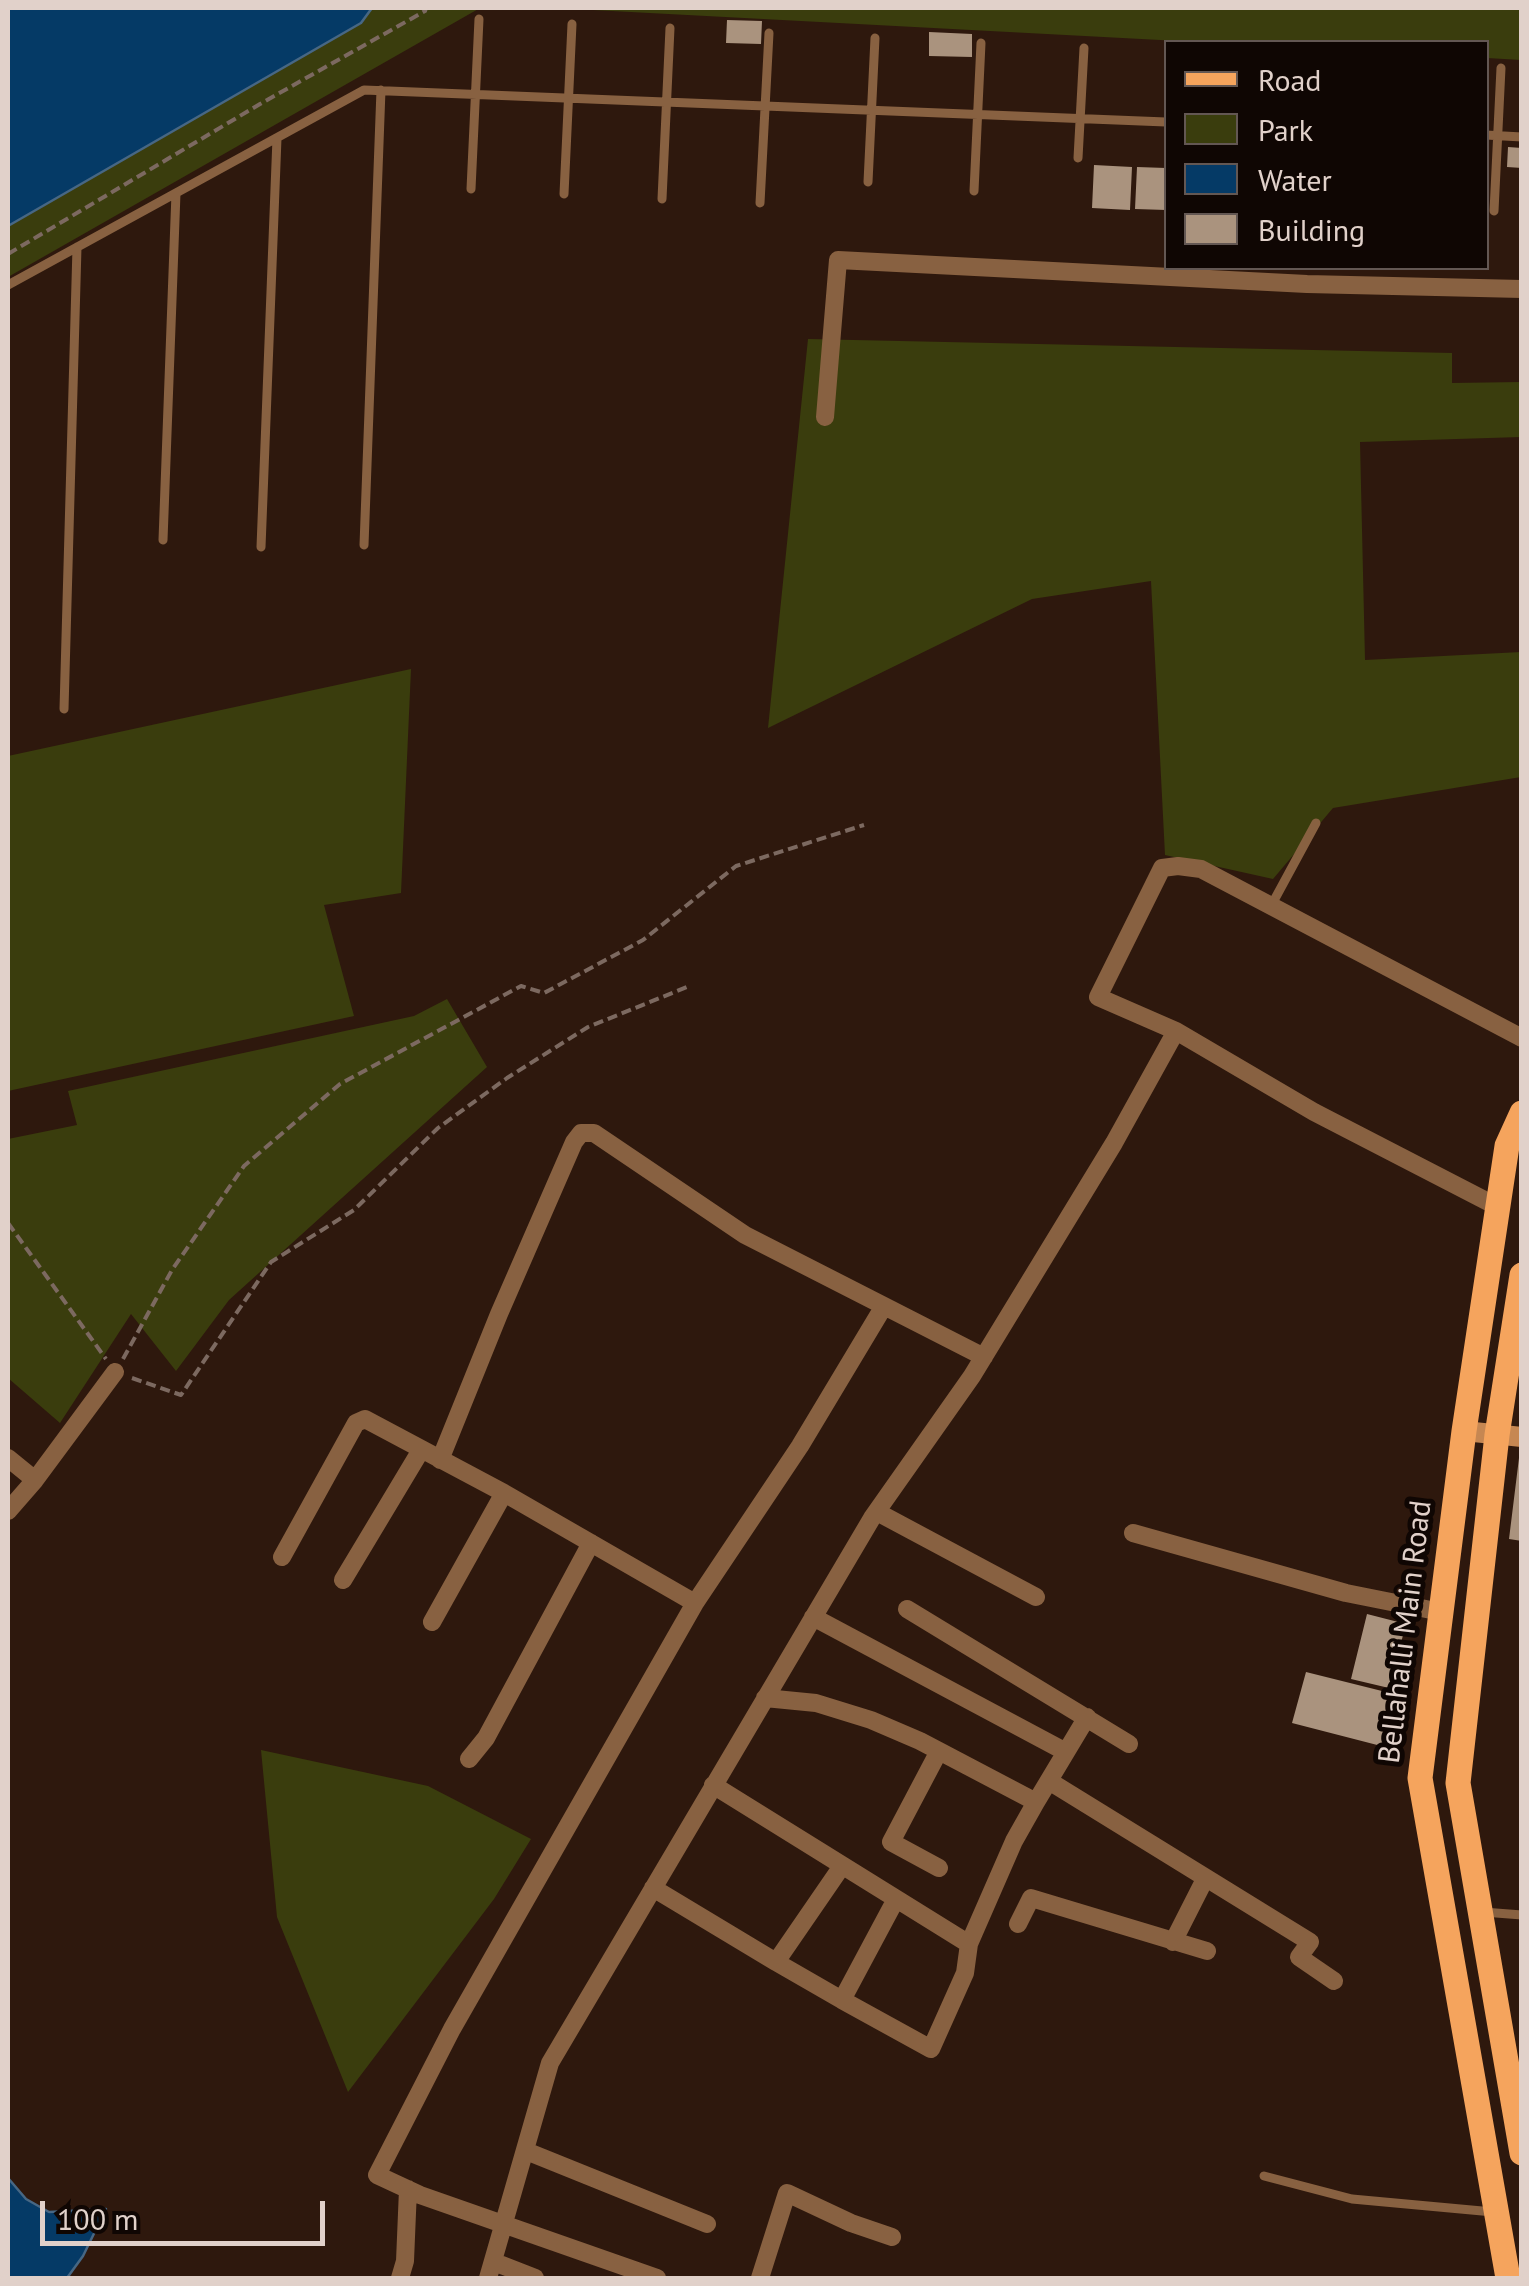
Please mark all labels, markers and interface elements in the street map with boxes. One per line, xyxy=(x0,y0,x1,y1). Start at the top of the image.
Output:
legend xyxy=(1164,40,1489,270)
text: Road xyxy=(1258,60,1322,99)
text: Park xyxy=(1258,110,1313,149)
text: Water xyxy=(1258,160,1332,199)
text: Building xyxy=(1258,210,1365,249)
street label: Bellahalli Main Road xyxy=(1372,1498,1440,1766)
scale bar xyxy=(45,2181,330,2243)
text: 100 m xyxy=(57,2199,138,2238)

